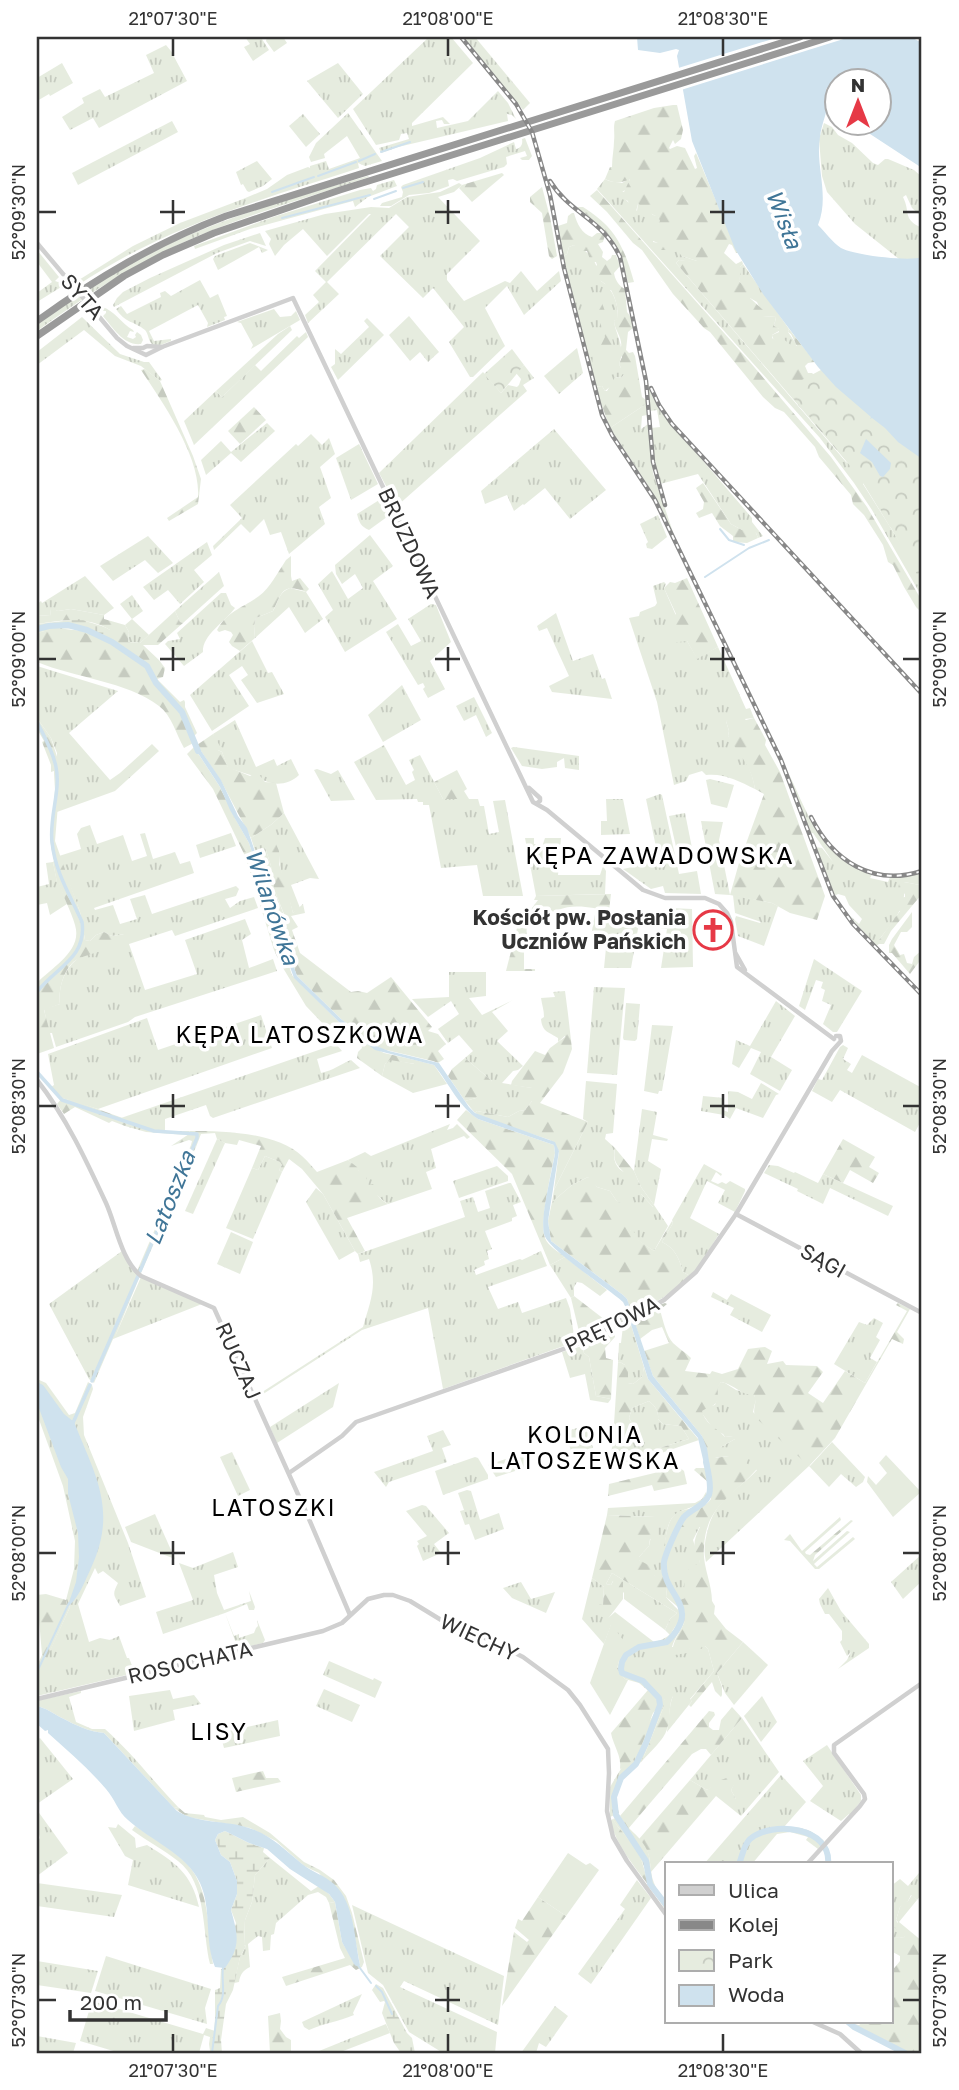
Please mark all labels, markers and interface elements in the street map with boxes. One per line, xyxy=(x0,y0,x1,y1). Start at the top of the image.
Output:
text: 21°07'30"E xyxy=(128,7,218,29)
text: 21°08'00"E xyxy=(402,7,494,29)
text: 21°08'30"E xyxy=(678,7,768,29)
north arrow xyxy=(822,66,892,136)
text: N xyxy=(851,73,865,96)
text: 52°09'30"N xyxy=(7,164,29,260)
text: 52°09'30"N xyxy=(928,164,950,260)
water label: Wisła xyxy=(761,185,809,253)
street label: SYTA xyxy=(56,268,110,325)
street label: BRUZDOWA xyxy=(373,483,447,602)
text: 52°09'00"N xyxy=(7,611,29,707)
text: 52°09'00"N xyxy=(928,611,950,707)
district label: KĘPA ZAWADOWSKA xyxy=(525,840,795,869)
water label: Wilanówka xyxy=(240,845,306,969)
place label: Kościół pw. Posłania Uczniów Pańskich xyxy=(472,904,686,954)
church icon: Kościół pw. Posłania Uczniów Pańskich xyxy=(692,909,734,951)
district label: KĘPA LATOSZKOWA xyxy=(175,1020,425,1048)
text: 52°08'30"N xyxy=(7,1058,29,1154)
text: 52°08'30"N xyxy=(928,1058,950,1154)
water label: Latoszka xyxy=(138,1146,201,1249)
street label: SĄGI xyxy=(796,1237,851,1283)
street label: PRĘTOWA xyxy=(560,1290,663,1358)
street label: RUCZAJ xyxy=(210,1318,267,1403)
district label: KOLONIA LATOSZEWSKA xyxy=(490,1420,680,1474)
district label: LATOSZKI xyxy=(211,1493,337,1521)
text: 52°08'00"N xyxy=(7,1504,29,1602)
text: 52°08'00"N xyxy=(928,1504,950,1602)
street label: WIECHY xyxy=(436,1608,523,1667)
street label: ROSOCHATA xyxy=(125,1635,254,1689)
district label: LISY xyxy=(190,1717,248,1745)
legend xyxy=(665,1862,892,2024)
text: Ulica xyxy=(728,1877,779,1903)
text: Kolej xyxy=(728,1911,779,1937)
text: Park xyxy=(728,1947,774,1973)
text: 52°07'30"N xyxy=(7,1953,29,2047)
text: 52°07'30"N xyxy=(928,1953,950,2047)
scale bar xyxy=(70,1978,166,2022)
text: Woda xyxy=(728,1981,785,2007)
text: 200 m xyxy=(80,1989,142,2015)
text: 21°07'30"E xyxy=(128,2059,218,2081)
text: 21°08'00"E xyxy=(402,2059,494,2081)
text: 21°08'30"E xyxy=(678,2059,768,2081)

